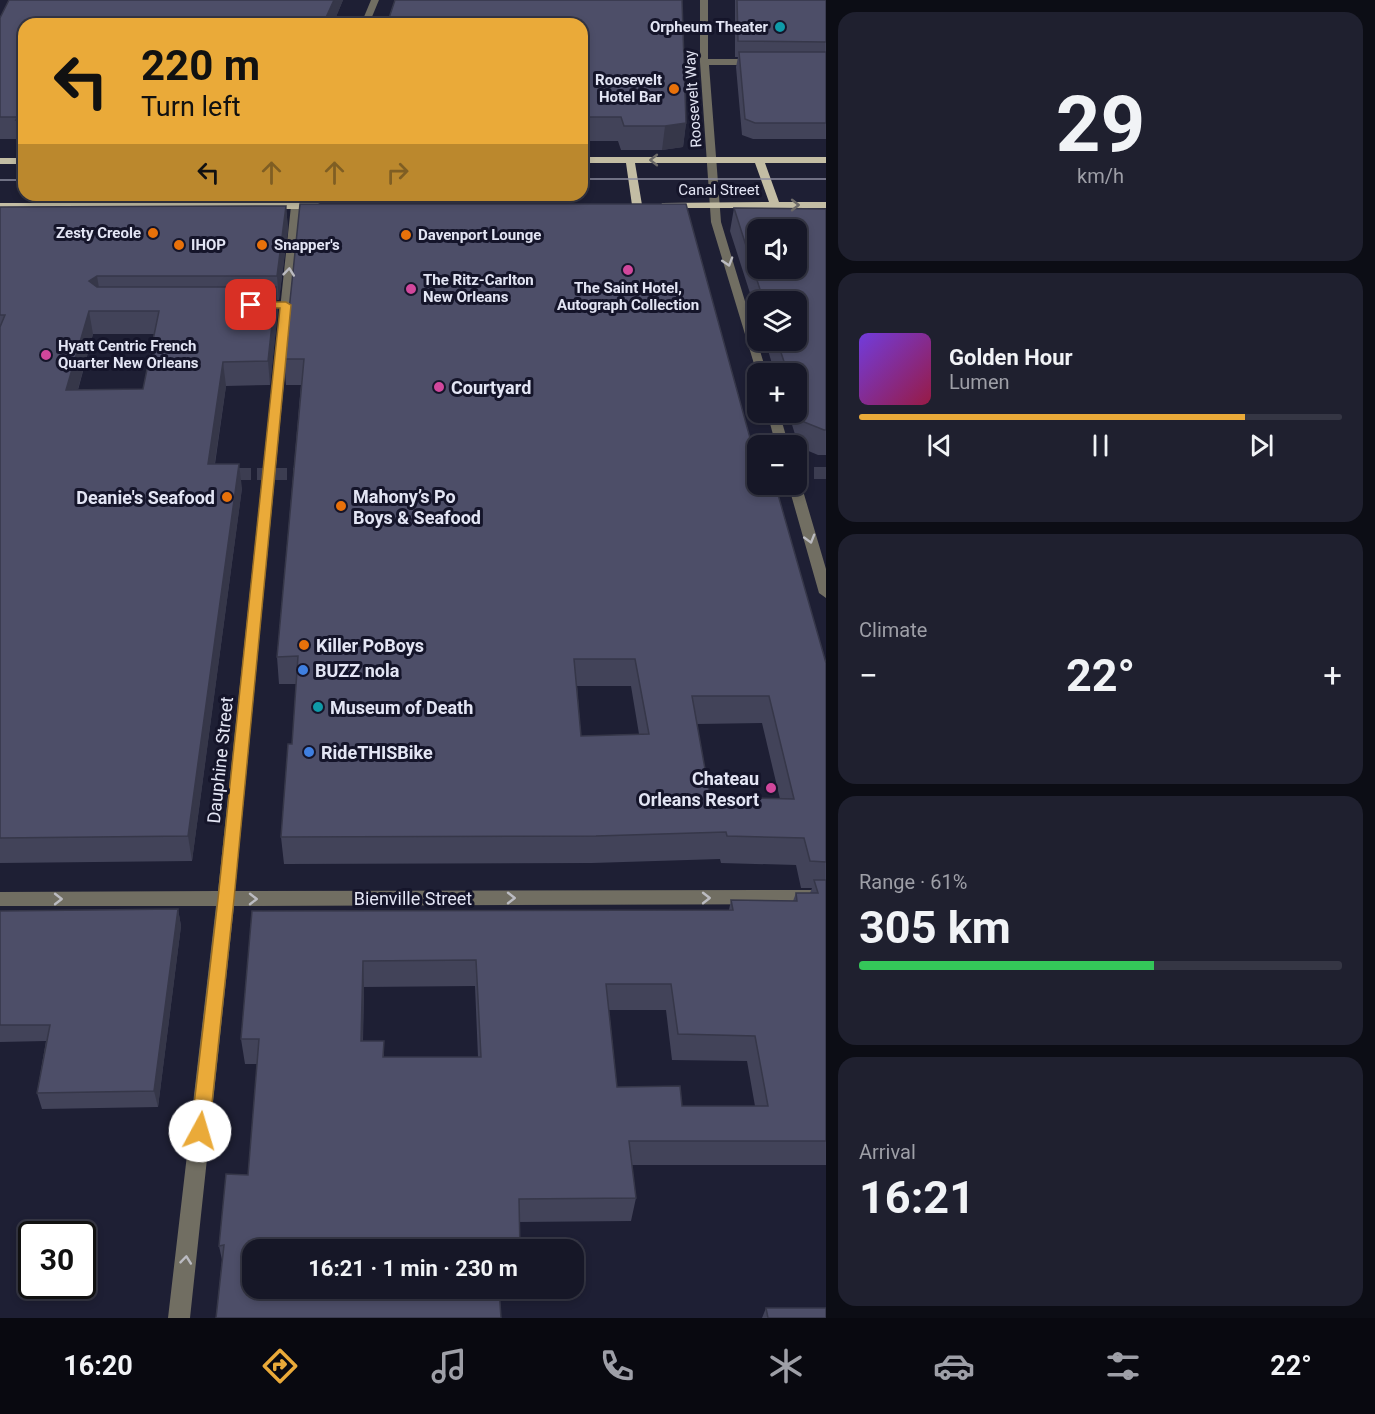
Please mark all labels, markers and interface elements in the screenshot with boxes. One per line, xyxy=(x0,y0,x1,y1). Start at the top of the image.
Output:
place label: Orpheum Theater xyxy=(650,18,769,36)
marker: Orpheum Theater xyxy=(773,20,787,34)
text: 220 m xyxy=(141,41,260,90)
icon: left xyxy=(42,42,120,120)
street label: Roosevelt Way xyxy=(681,50,705,148)
place label: Roosevelt Hotel Bar xyxy=(595,71,663,106)
text: 29 xyxy=(1056,79,1145,170)
marker: Roosevelt Hotel Bar xyxy=(667,82,681,96)
text: Turn left xyxy=(141,91,241,123)
one-way arrow xyxy=(649,154,658,166)
icon: left xyxy=(192,156,225,189)
icon: ahead xyxy=(255,156,288,189)
icon: ahead xyxy=(318,156,351,189)
icon: right xyxy=(381,156,414,189)
text: km/h xyxy=(1077,164,1124,188)
street label: Canal Street xyxy=(678,181,760,199)
one-way arrow xyxy=(791,199,800,211)
map controls xyxy=(747,219,807,495)
button: sound xyxy=(747,219,807,279)
place label: Zesty Creole xyxy=(56,224,141,242)
marker: Zesty Creole xyxy=(146,226,160,240)
place label: Davenport Lounge xyxy=(418,226,541,244)
marker: Davenport Lounge xyxy=(399,228,413,242)
place label: IHOP xyxy=(191,236,226,254)
place label: Snapper's xyxy=(274,236,340,254)
marker: IHOP xyxy=(172,238,186,252)
marker: Snapper's xyxy=(255,238,269,252)
one-way arrow xyxy=(721,256,733,267)
marker: The Saint Hotel, Autograph Collection xyxy=(621,263,635,277)
one-way arrow xyxy=(282,268,295,277)
place label: The Ritz-Carlton New Orleans xyxy=(423,271,534,306)
pin xyxy=(225,279,276,330)
place label: The Saint Hotel, Autograph Collection xyxy=(557,279,699,314)
marker: The Ritz-Carlton New Orleans xyxy=(404,282,418,296)
icon: arrive xyxy=(234,288,267,321)
button: layers xyxy=(747,291,807,351)
place label: Hyatt Centric French Quarter New Orleans xyxy=(58,337,199,372)
text: Golden Hour xyxy=(949,345,1073,370)
marker: Hyatt Centric French Quarter New Orleans xyxy=(39,348,53,362)
button: + xyxy=(747,363,807,423)
text: Lumen xyxy=(949,370,1010,394)
place label: Courtyard xyxy=(451,377,531,398)
marker: Courtyard xyxy=(432,380,446,394)
icon: previous xyxy=(923,429,956,462)
icon: pause xyxy=(1084,429,1117,462)
icon: next xyxy=(1245,429,1278,462)
button: − xyxy=(747,435,807,495)
place label: Mahony’s Po Boys & Seafood xyxy=(353,486,481,528)
place label: Deanie's Seafood xyxy=(76,487,215,508)
marker: Deanie's Seafood xyxy=(220,490,234,504)
marker: Mahony’s Po Boys & Seafood xyxy=(334,499,348,513)
one-way arrow xyxy=(803,533,815,544)
text: Climate xyxy=(859,618,927,642)
place label: Killer PoBoys xyxy=(316,635,424,656)
marker: Killer PoBoys xyxy=(297,638,311,652)
text: 22° xyxy=(1066,649,1135,702)
text: − xyxy=(859,656,878,695)
text: + xyxy=(1323,656,1342,695)
place label: BUZZ nola xyxy=(315,660,400,681)
marker: BUZZ nola xyxy=(296,663,310,677)
street label: Dauphine Street xyxy=(203,695,237,824)
place label: Museum of Death xyxy=(330,697,473,718)
marker: Museum of Death xyxy=(311,700,325,714)
place label: RideTHISBike xyxy=(321,742,433,763)
marker: RideTHISBike xyxy=(302,745,316,759)
place label: Chateau Orleans Resort xyxy=(638,768,759,810)
marker: Chateau Orleans Resort xyxy=(764,781,778,795)
text: Range · 61% xyxy=(859,870,967,894)
street label: Bienville Street xyxy=(354,888,472,909)
one-way arrow xyxy=(507,892,516,904)
one-way arrow xyxy=(702,892,711,904)
one-way arrow xyxy=(54,893,63,905)
one-way arrow xyxy=(249,893,258,905)
text: 305 km xyxy=(859,901,1011,954)
position arrow xyxy=(168,1099,232,1163)
text: Arrival xyxy=(859,1140,916,1164)
text: 16:21 xyxy=(859,1171,975,1224)
speed limit sign: 30 xyxy=(18,1221,96,1299)
one-way arrow xyxy=(179,1255,192,1264)
text: 16:21 · 1 min · 230 m xyxy=(308,1256,518,1281)
icon: directions xyxy=(259,1345,301,1387)
icon: music xyxy=(428,1345,470,1387)
icon: phone xyxy=(596,1345,638,1387)
icon: climate xyxy=(765,1345,807,1387)
icon: car xyxy=(933,1345,975,1387)
icon: filters xyxy=(1102,1345,1144,1387)
text: 16:20 xyxy=(63,1350,133,1382)
text: 22° xyxy=(1270,1350,1312,1382)

